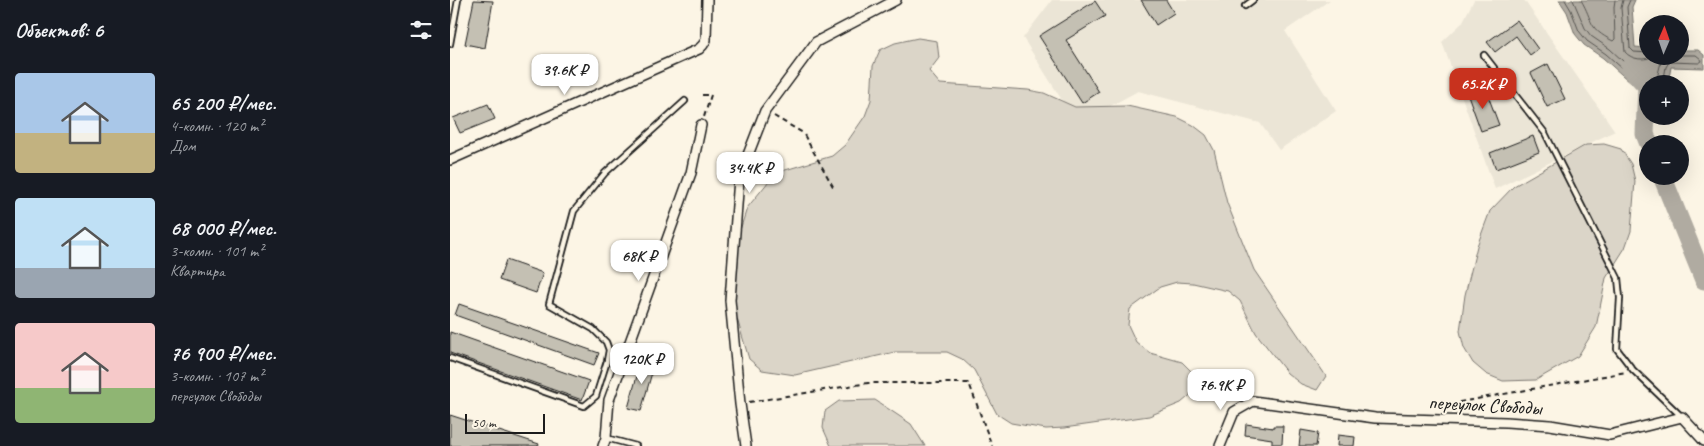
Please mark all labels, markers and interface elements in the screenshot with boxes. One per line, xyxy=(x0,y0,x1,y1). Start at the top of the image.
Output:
north arrow xyxy=(1639,15,1689,65)
map controls xyxy=(1639,15,1689,185)
icon: filters xyxy=(407,16,435,44)
text: Объектов: 6 xyxy=(15,17,103,43)
pin: 39.6K ₽ xyxy=(519,54,611,96)
text: 39.6K ₽ xyxy=(542,60,588,80)
pin: 65.2K ₽ xyxy=(1437,68,1529,110)
text: 65.2K ₽ xyxy=(1460,74,1506,94)
button: + xyxy=(1639,75,1689,125)
text: 65 200 ₽/мес. xyxy=(170,90,276,116)
icon: home xyxy=(55,93,115,153)
text: 4-комн. · 120 m² xyxy=(170,116,263,136)
button: − xyxy=(1639,135,1689,185)
text: Дом xyxy=(170,136,196,156)
pin: 34.4K ₽ xyxy=(704,152,796,194)
text: 34.4K ₽ xyxy=(727,158,773,178)
text: 68 000 ₽/мес. xyxy=(170,215,276,241)
icon: home xyxy=(55,218,115,278)
pin: 68K ₽ xyxy=(604,240,674,282)
text: 3-комн. · 101 m² xyxy=(170,241,263,261)
text: 68K ₽ xyxy=(621,246,657,266)
text: Квартира xyxy=(170,261,225,281)
text: 76 900 ₽/мес. xyxy=(170,340,276,366)
pin: 120K ₽ xyxy=(601,342,683,385)
icon: home xyxy=(55,343,115,403)
text: 120K ₽ xyxy=(621,349,663,369)
text: 3-комн. · 107 m² xyxy=(170,366,263,386)
pin: 76.9K ₽ xyxy=(1175,368,1267,411)
text: 76.9K ₽ xyxy=(1198,375,1244,395)
text: переулок Свободы xyxy=(170,386,261,406)
street label: переулок Свободы xyxy=(1428,390,1544,421)
scale bar xyxy=(465,411,545,434)
text: 50 m xyxy=(472,414,496,431)

